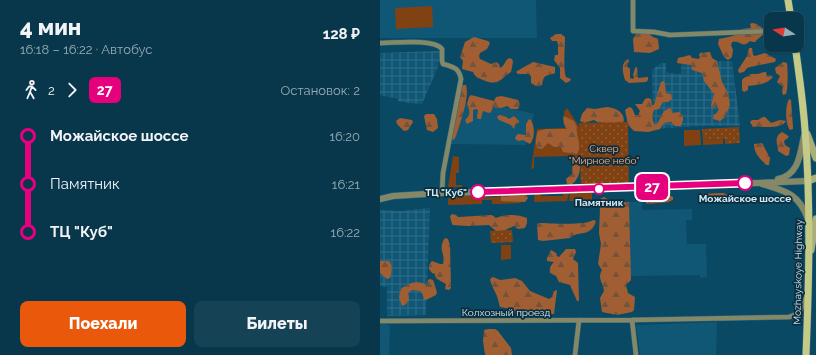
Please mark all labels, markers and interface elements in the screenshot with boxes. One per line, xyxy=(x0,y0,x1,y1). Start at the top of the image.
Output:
north arrow xyxy=(764,12,804,52)
map controls xyxy=(764,12,804,52)
text: 4 мин xyxy=(20,14,81,40)
text: 128 ₽ xyxy=(323,25,360,43)
text: 16:18 – 16:22 · Автобус xyxy=(20,42,153,57)
icon: walk xyxy=(20,79,42,101)
icon: forward xyxy=(61,79,83,101)
text: 27 xyxy=(97,82,113,98)
text: 2 xyxy=(48,83,55,98)
text: Остановок: 2 xyxy=(281,83,360,98)
text: Можайское шоссе xyxy=(50,127,189,145)
text: 16:20 xyxy=(329,129,360,144)
park label: Сквер "Мирное небо" xyxy=(569,143,639,166)
line badge: 27 xyxy=(634,174,670,200)
text: Памятник xyxy=(50,175,120,193)
marker: Можайское шоссе xyxy=(737,175,753,191)
text: 16:21 xyxy=(332,177,360,192)
text: 27 xyxy=(644,179,660,195)
marker: Памятник xyxy=(593,183,605,195)
marker: ТЦ "Куб" xyxy=(470,184,486,200)
place label: ТЦ "Куб" xyxy=(425,187,467,198)
place label: Можайское шоссе xyxy=(699,193,791,204)
place label: Памятник xyxy=(575,197,624,208)
street label: Mozhayskoye Highway xyxy=(792,219,804,325)
text: ТЦ "Куб" xyxy=(50,223,113,241)
text: 16:22 xyxy=(331,225,360,240)
button: Поехали xyxy=(20,301,186,347)
button: Билеты xyxy=(194,301,360,347)
street label: Колхозный проезд xyxy=(462,307,550,318)

